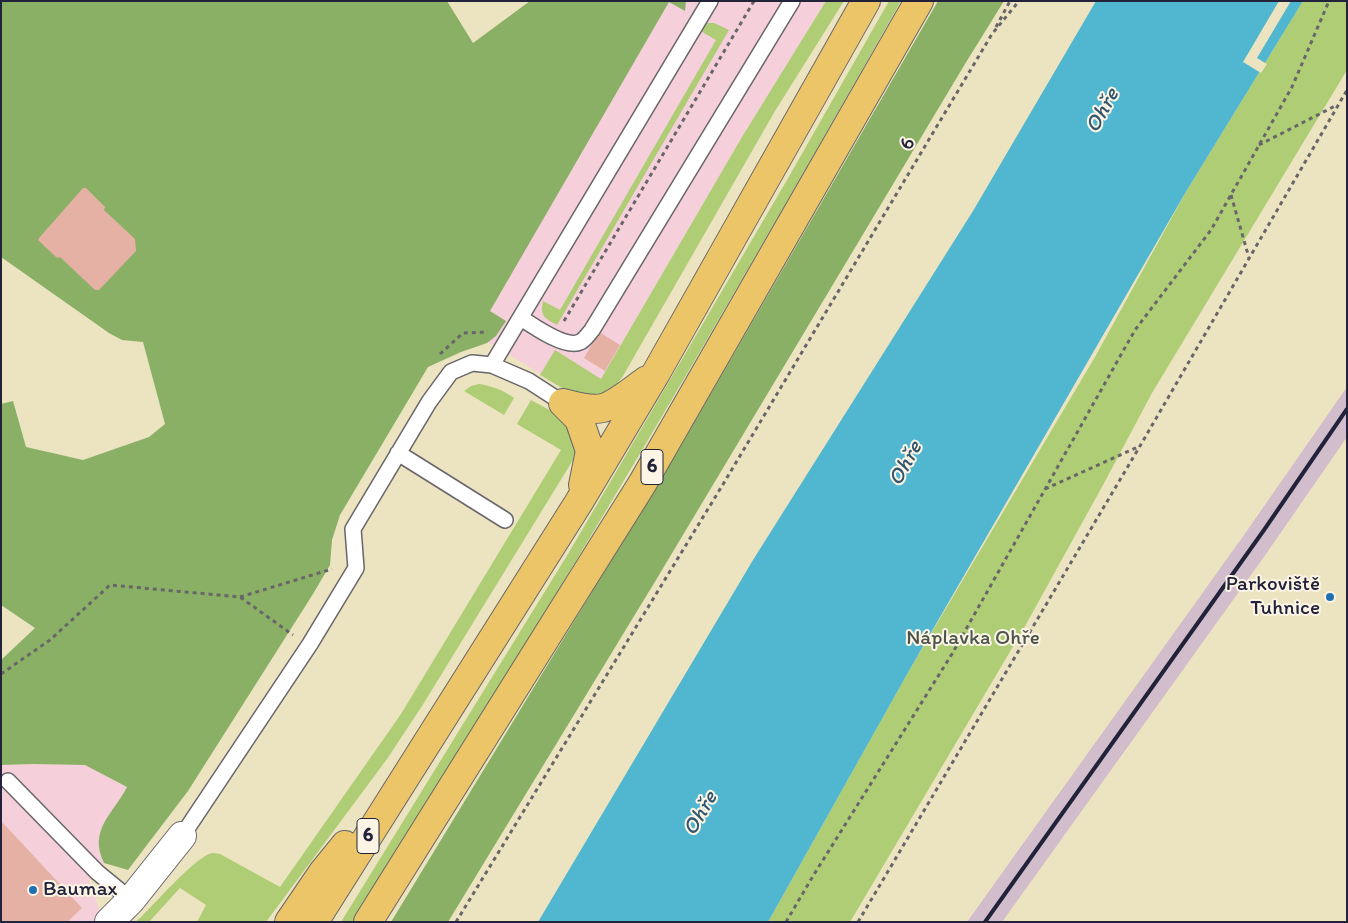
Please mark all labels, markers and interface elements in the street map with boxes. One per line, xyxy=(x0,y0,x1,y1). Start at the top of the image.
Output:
water label: Ohře xyxy=(1080,84,1126,138)
street label: 6 xyxy=(894,133,922,155)
water label: Ohře xyxy=(883,437,929,491)
road number: 6 xyxy=(641,450,663,484)
place label: Parkoviště Tuhnice xyxy=(1226,572,1320,622)
marker: Parkoviště Tuhnice xyxy=(1324,591,1336,603)
park label: Náplavka Ohře xyxy=(906,626,1040,652)
water label: Ohře xyxy=(678,787,724,841)
road number: 6 xyxy=(357,818,379,854)
place label: Baumax xyxy=(43,877,117,903)
marker: Baumax xyxy=(27,884,39,896)

